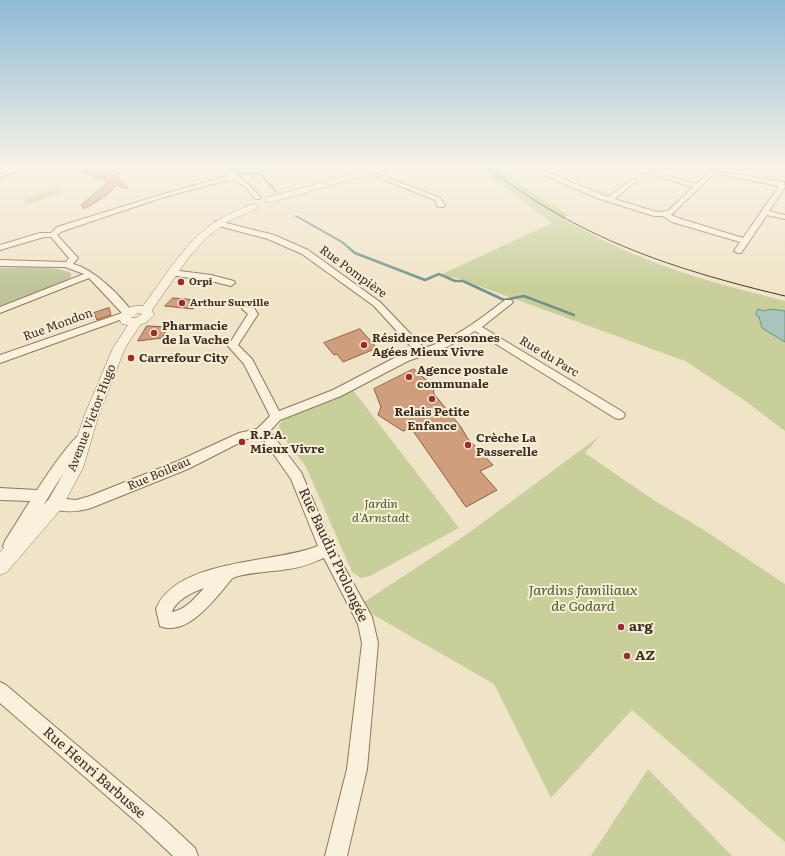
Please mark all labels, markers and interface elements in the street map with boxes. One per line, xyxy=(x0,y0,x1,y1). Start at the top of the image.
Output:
street label: Rue Pompière xyxy=(317,243,389,301)
place label: Orpi xyxy=(189,276,212,288)
marker: Orpi xyxy=(176,277,186,287)
place label: Arthur Surville xyxy=(190,297,269,309)
marker: Arthur Surville xyxy=(177,298,187,308)
street label: Rue Mondon xyxy=(21,306,95,344)
place label: Pharmacie de la Vache xyxy=(162,319,229,347)
marker: Pharmacie de la Vache xyxy=(149,328,159,338)
place label: Résidence Personnes Agées Mieux Vivre xyxy=(372,331,500,359)
street label: Rue du Parc xyxy=(517,334,581,380)
marker: Résidence Personnes Agées Mieux Vivre xyxy=(359,340,369,350)
place label: Carrefour City xyxy=(139,351,228,365)
marker: Carrefour City xyxy=(126,353,136,363)
street label: Avenue Victor Hugo xyxy=(65,362,119,474)
place label: Agence postale communale xyxy=(417,363,508,391)
marker: Agence postale communale xyxy=(404,372,414,382)
marker: Relais Petite Enfance xyxy=(427,394,437,404)
place label: Relais Petite Enfance xyxy=(394,405,470,433)
place label: R.P.A. Mieux Vivre xyxy=(250,428,324,456)
place label: Crèche La Passerelle xyxy=(476,431,538,459)
marker: R.P.A. Mieux Vivre xyxy=(237,437,247,447)
marker: Crèche La Passerelle xyxy=(463,440,473,450)
street label: Rue Boileau xyxy=(125,454,193,494)
street label: Rue Baudin Prolongée xyxy=(295,485,371,625)
park label: Jardin d'Arnstadt xyxy=(352,497,410,525)
park label: Jardins familiaux de Godard xyxy=(529,583,637,616)
place label: arg xyxy=(629,619,653,635)
marker: arg xyxy=(616,622,626,632)
place label: AZ xyxy=(635,648,655,664)
marker: AZ xyxy=(622,651,632,661)
street label: Rue Henri Barbusse xyxy=(39,724,149,822)

